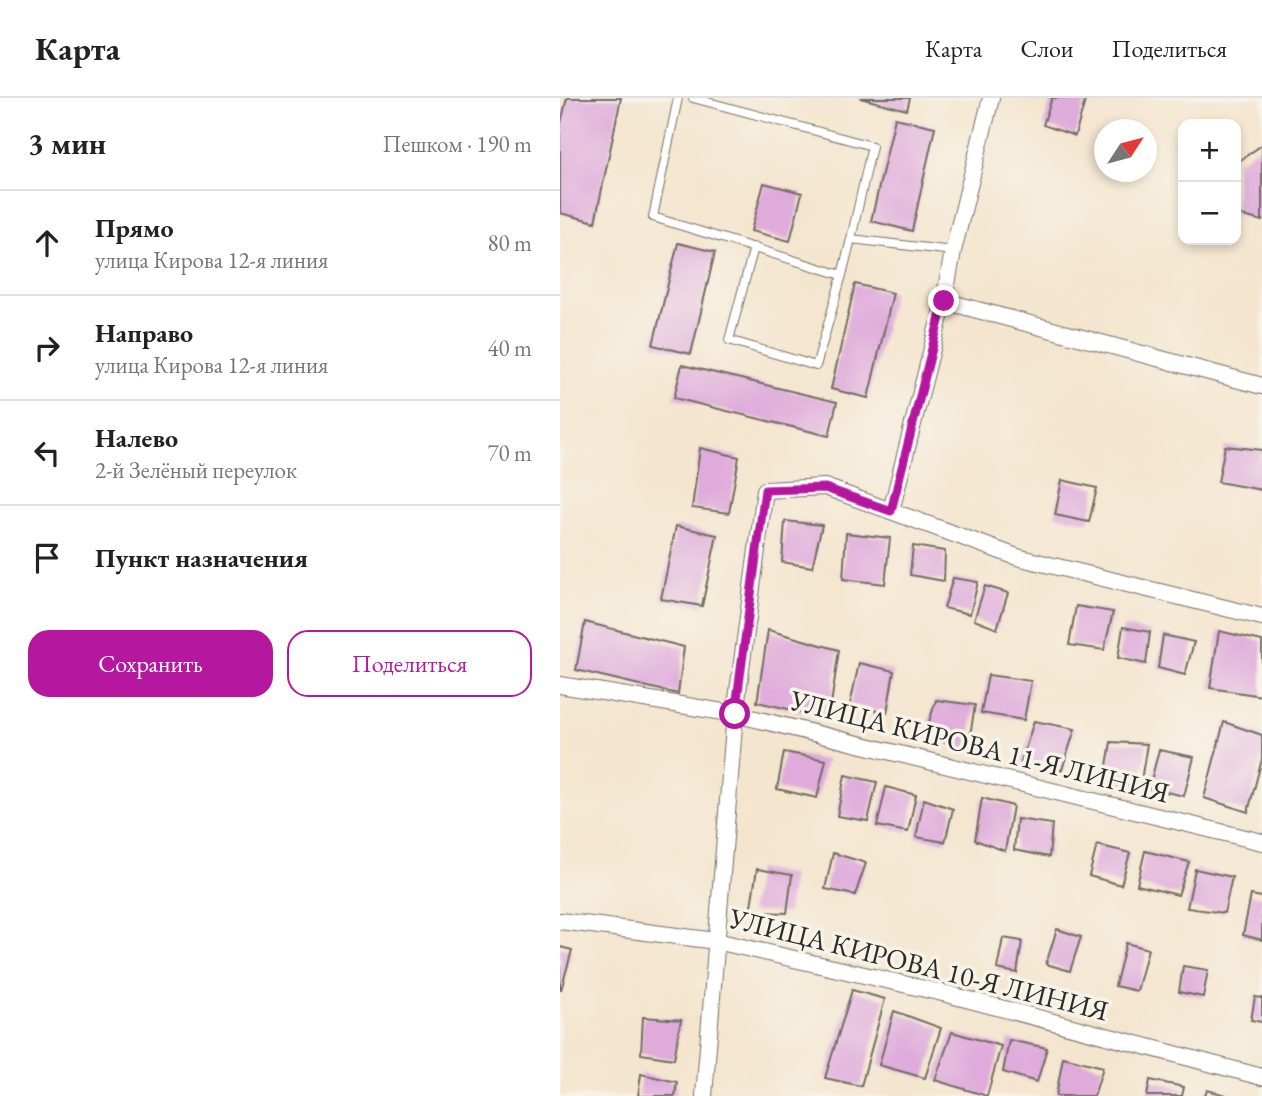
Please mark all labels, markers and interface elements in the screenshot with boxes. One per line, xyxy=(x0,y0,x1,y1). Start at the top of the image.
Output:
text: Карта xyxy=(35,27,120,70)
text: Карта xyxy=(925,33,982,64)
text: Слои xyxy=(1020,33,1074,64)
text: Поделиться xyxy=(1112,33,1227,64)
north arrow xyxy=(1094,119,1157,182)
map controls xyxy=(1178,119,1241,245)
button: + xyxy=(1178,119,1241,182)
text: 3 мин xyxy=(28,124,106,163)
text: Пешком · 190 m xyxy=(383,129,532,159)
button: − xyxy=(1178,182,1241,245)
text: Прямо xyxy=(95,211,174,245)
icon: ahead xyxy=(28,224,66,262)
text: 80 m xyxy=(487,228,532,258)
text: улица Кирова 12-я линия xyxy=(95,245,328,275)
route end xyxy=(928,285,959,316)
text: Направо xyxy=(95,316,193,350)
icon: right xyxy=(28,329,66,367)
text: 40 m xyxy=(487,333,532,363)
text: улица Кирова 12-я линия xyxy=(95,350,328,380)
text: Налево xyxy=(95,421,178,455)
icon: left xyxy=(28,434,66,472)
text: 70 m xyxy=(487,438,532,468)
text: 2-й Зелёный переулок xyxy=(95,455,297,485)
icon: arrive xyxy=(28,539,66,577)
text: Пункт назначения xyxy=(95,541,308,575)
button: Сохранить xyxy=(28,630,273,697)
button: Поделиться xyxy=(287,630,532,697)
street label: УЛИЦА КИРОВА 11-Я ЛИНИЯ xyxy=(786,681,1174,811)
route start xyxy=(719,698,750,729)
street label: УЛИЦА КИРОВА 10-Я ЛИНИЯ xyxy=(725,899,1113,1029)

